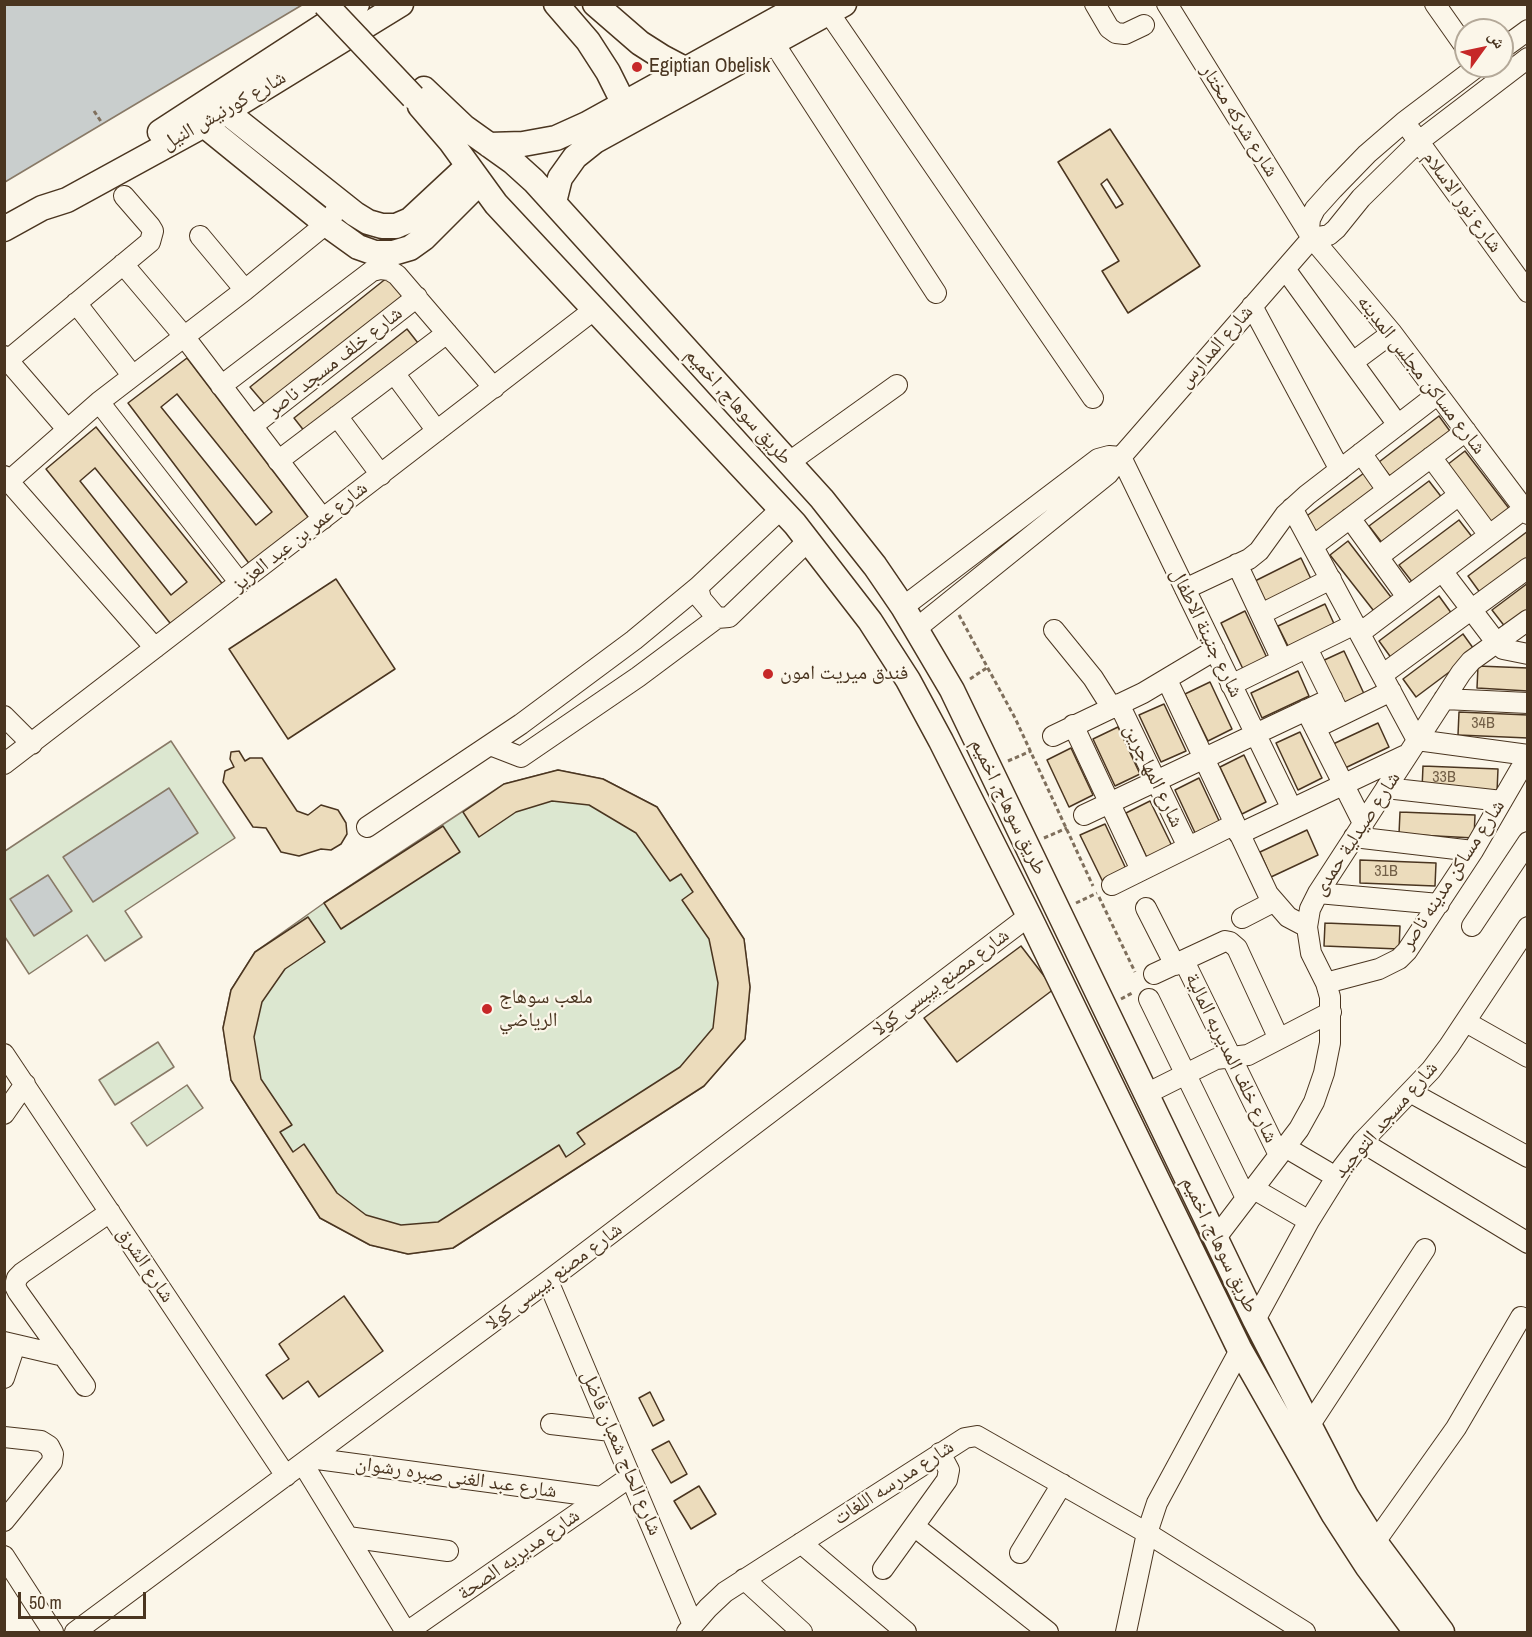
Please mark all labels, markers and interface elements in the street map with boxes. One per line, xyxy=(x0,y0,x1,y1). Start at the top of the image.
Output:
north arrow xyxy=(1454,18,1514,78)
text: ش xyxy=(1484,26,1511,52)
place label: Egiptian Obelisk xyxy=(649,55,770,79)
marker: Egiptian Obelisk xyxy=(630,60,644,74)
street label: شارع شركه مختار xyxy=(1195,60,1283,182)
street label: شارع كورنيش النيل xyxy=(158,66,290,156)
street label: شارع نور الاسلام xyxy=(1417,146,1507,258)
street label: شارع مساكن مجلس المدينه xyxy=(1351,291,1491,459)
street label: شارع المدارس xyxy=(1173,301,1259,393)
street label: شارع خلف مسجد ناصر xyxy=(263,302,407,422)
street label: طريق سوهاج, اخميم xyxy=(679,344,797,470)
street label: شارع عمر بن عبد العزيز xyxy=(227,477,373,597)
street label: شارع جنينة الاطفال xyxy=(1164,564,1248,702)
place label: فندق ميريت امون xyxy=(780,662,908,686)
marker: فندق ميريت امون xyxy=(761,667,775,681)
house number: 34B xyxy=(1471,714,1495,734)
street label: شارع المهاجرين xyxy=(1118,720,1188,832)
street label: طريق سوهاج, اخميم xyxy=(965,735,1051,879)
street label: شارع صيدلية حمدى xyxy=(1308,768,1406,900)
house number: 33B xyxy=(1432,768,1456,788)
street label: شارع مساكن مدينه ناصر xyxy=(1396,796,1510,954)
house number: 31B xyxy=(1374,862,1398,882)
street label: شارع مصنع بيبسى كولا xyxy=(868,924,1014,1042)
street label: شارع خلف المديريه المالية xyxy=(1179,969,1283,1147)
place label: ملعب سوهاج الرياضي xyxy=(499,986,593,1033)
marker: ملعب سوهاج الرياضي xyxy=(480,1002,494,1016)
street label: شارع مسجد التوحيد xyxy=(1329,1057,1443,1183)
street label: طريق سوهاج, اخميم xyxy=(1176,1173,1262,1317)
street label: شارع مصنع بيبسى كولا xyxy=(481,1218,627,1336)
street label: شارع الشرق xyxy=(111,1223,179,1307)
street label: شارع الحاج شعبان فاضل xyxy=(575,1367,667,1539)
street label: شارع مدرسه اللغات xyxy=(829,1435,959,1531)
street label: شارع عبد الغنى صبره رشوان xyxy=(354,1452,558,1504)
street label: شارع مديريه الصحة xyxy=(453,1504,585,1606)
scale bar xyxy=(21,1580,148,1618)
text: 50 m xyxy=(29,1590,62,1615)

